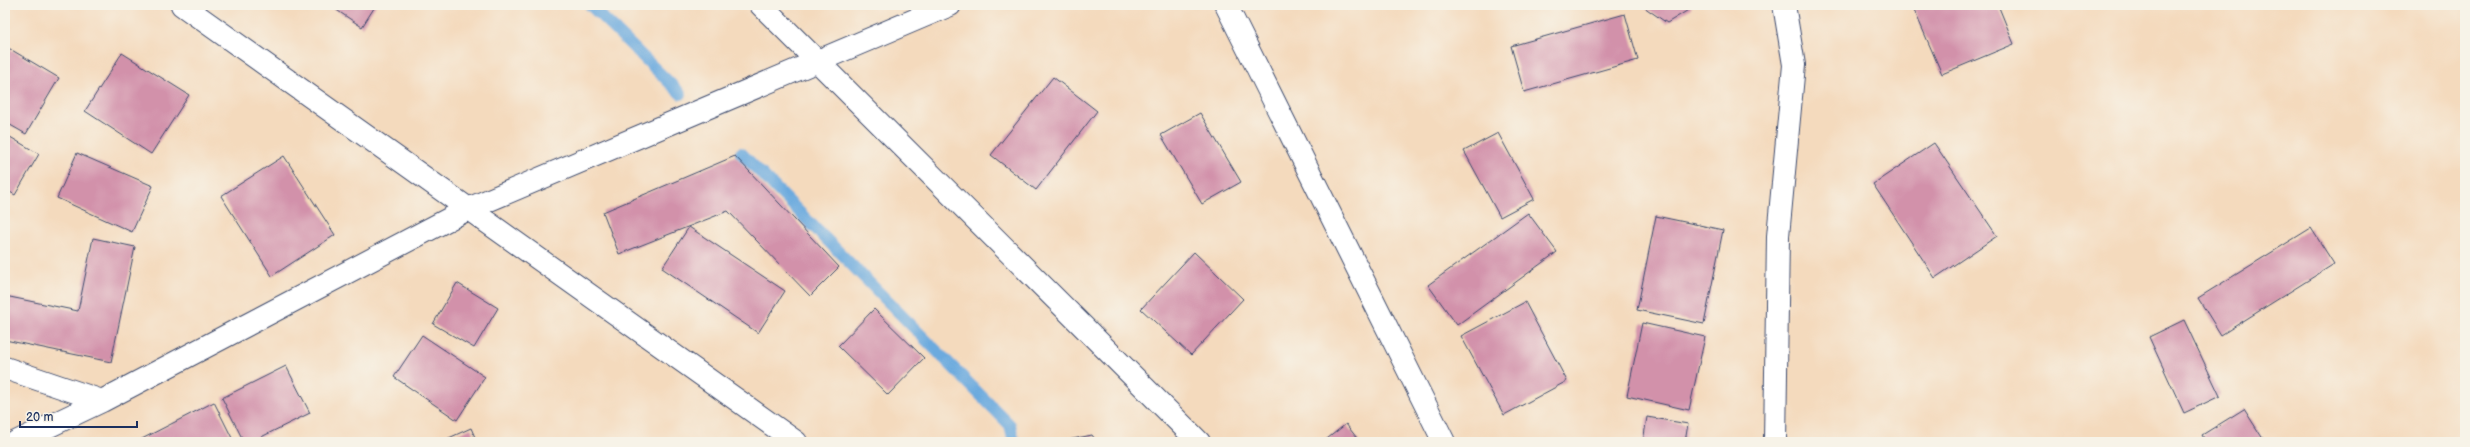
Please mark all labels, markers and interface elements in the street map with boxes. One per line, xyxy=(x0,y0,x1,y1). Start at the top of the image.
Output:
scale bar xyxy=(20,403,137,429)
text: 20 m xyxy=(26,410,53,425)

